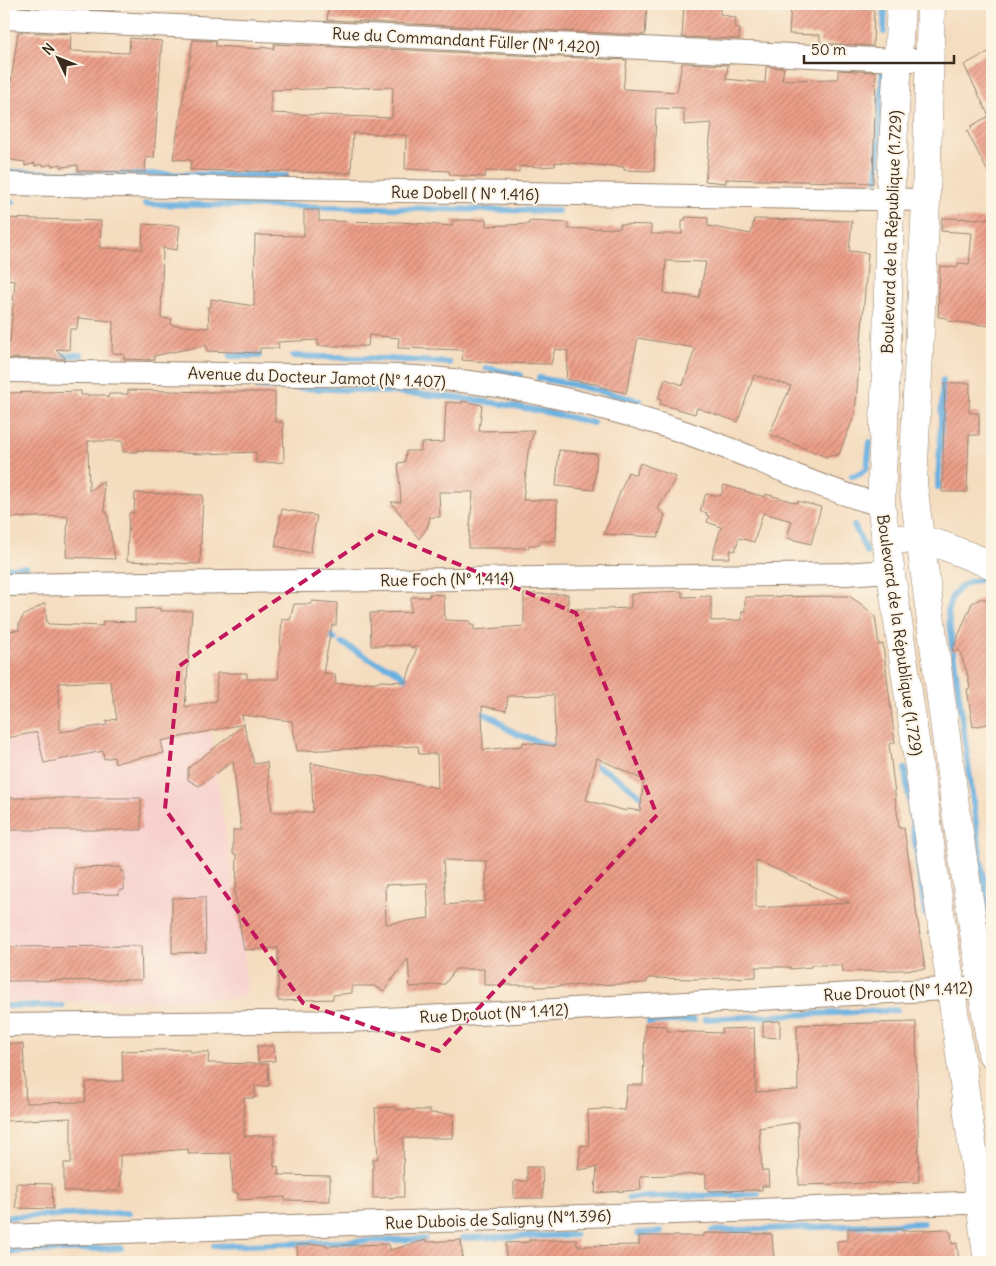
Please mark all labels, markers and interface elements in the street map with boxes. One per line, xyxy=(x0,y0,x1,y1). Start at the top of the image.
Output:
street label: Rue du Commandant Füller (N° 1.420) xyxy=(331,23,601,57)
north arrow xyxy=(32,32,82,82)
scale bar xyxy=(804,32,954,64)
text: N xyxy=(39,39,58,59)
text: 50 m xyxy=(811,40,846,59)
street label: Boulevard de la République (1.729) xyxy=(877,110,905,354)
street label: Rue Dobell ( N° 1.416) xyxy=(391,182,539,204)
street label: Avenue du Docteur Jamot (N° 1.407) xyxy=(188,363,446,392)
street label: Boulevard de la République (1.729) xyxy=(873,513,927,757)
street label: Rue Foch (N° 1.414) xyxy=(380,568,514,590)
street label: Rue Drouot (N° 1.412) xyxy=(823,977,973,1005)
street label: Rue Drouot (N° 1.412) xyxy=(419,999,569,1027)
street label: Rue Dubois de Saligny (N°1.396) xyxy=(385,1205,612,1233)

